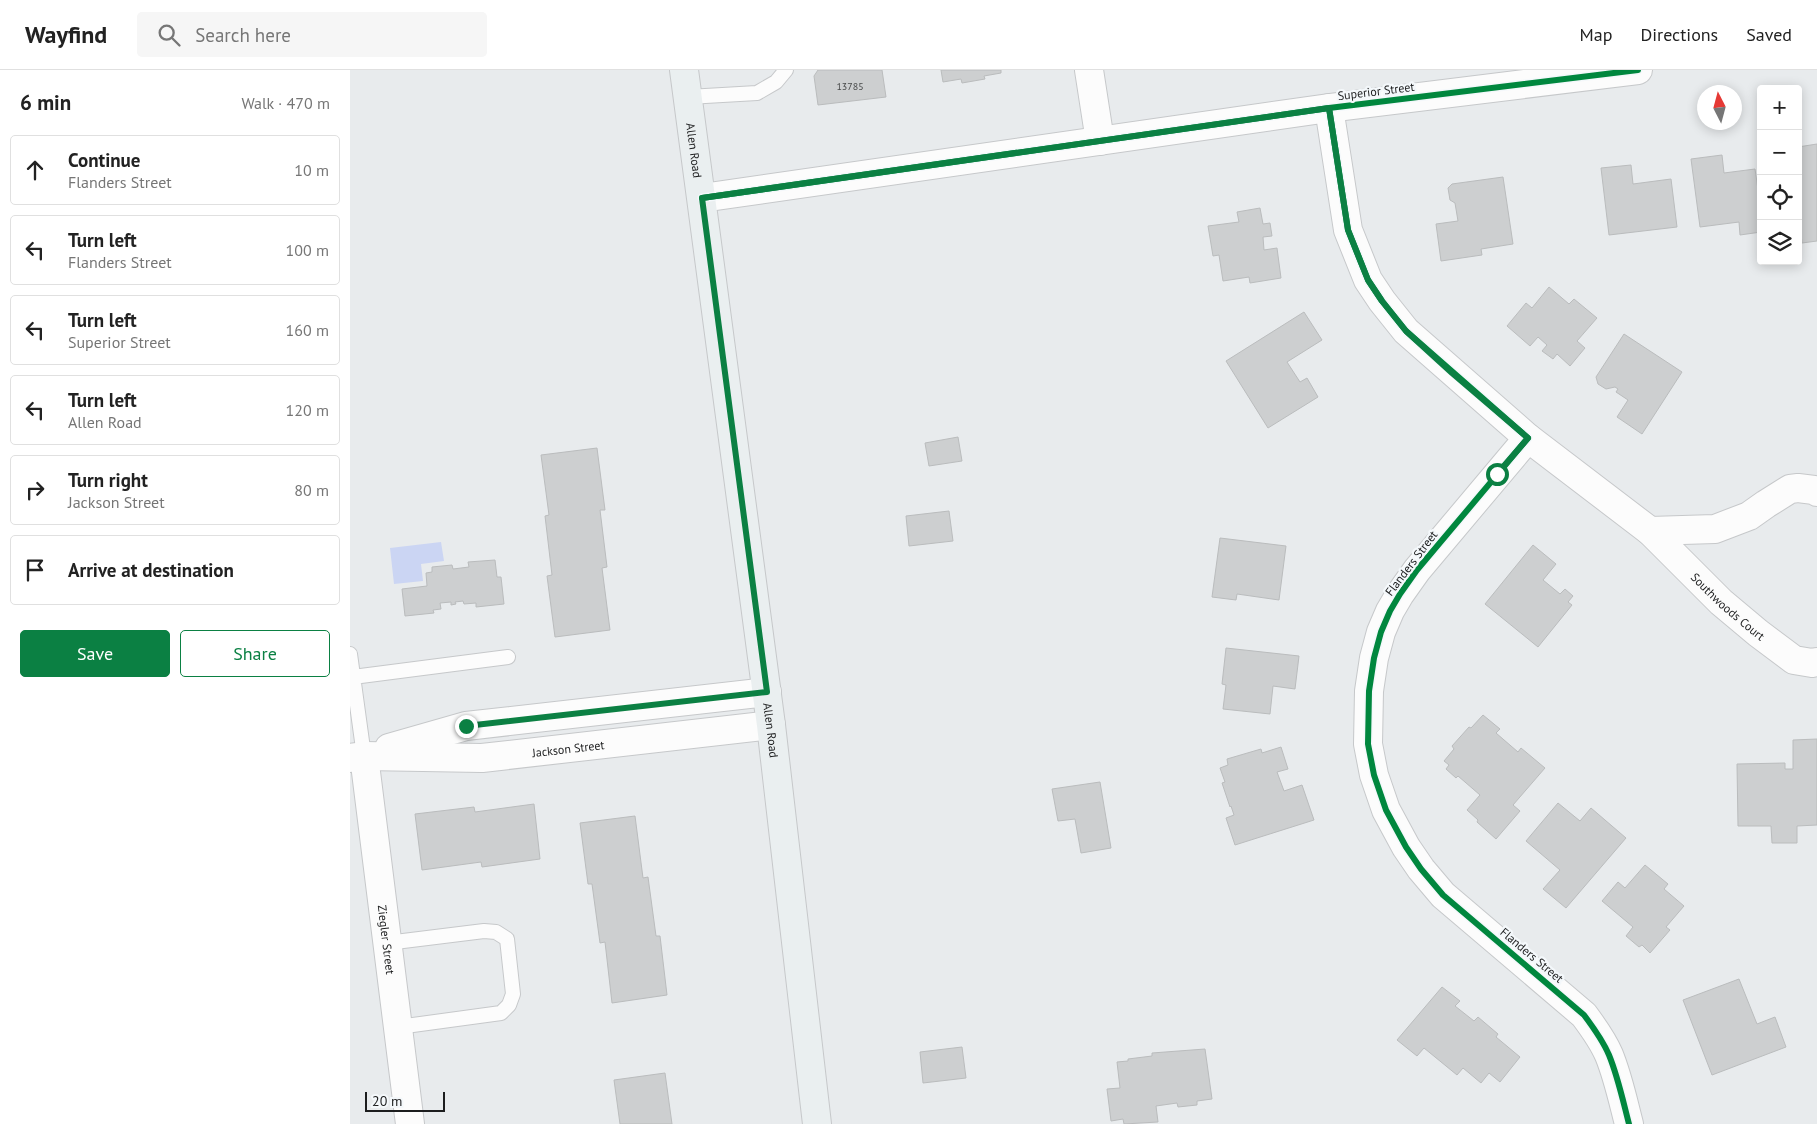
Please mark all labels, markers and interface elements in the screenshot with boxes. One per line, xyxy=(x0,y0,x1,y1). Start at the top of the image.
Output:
search box xyxy=(137,12,487,57)
text: Wayfind xyxy=(25,19,107,50)
icon: search xyxy=(155,21,183,49)
text: Search here xyxy=(195,23,291,47)
text: Map xyxy=(1580,23,1612,46)
text: Directions xyxy=(1640,23,1718,46)
text: Saved xyxy=(1746,23,1792,46)
street label: Superior Street xyxy=(1337,79,1415,103)
house number: 13785 xyxy=(836,80,864,93)
north arrow xyxy=(1697,85,1742,130)
map controls xyxy=(1757,85,1802,265)
button: + xyxy=(1757,85,1802,130)
text: 6 min xyxy=(20,89,71,116)
text: Walk · 470 m xyxy=(241,93,330,113)
street label: Allen Road xyxy=(684,122,706,179)
button: − xyxy=(1757,130,1802,175)
text: Continue xyxy=(68,148,140,172)
icon: ahead xyxy=(21,156,49,184)
text: 10 m xyxy=(294,160,329,180)
text: Flanders Street xyxy=(68,172,172,192)
button: locate xyxy=(1757,175,1802,220)
button: layers xyxy=(1757,220,1802,265)
text: Turn left xyxy=(68,228,137,252)
icon: left xyxy=(21,236,49,264)
text: 100 m xyxy=(286,240,329,260)
text: Flanders Street xyxy=(68,252,172,272)
text: Turn left xyxy=(68,308,137,332)
icon: left xyxy=(21,316,49,344)
text: 160 m xyxy=(286,320,329,340)
text: Superior Street xyxy=(68,332,171,352)
text: Turn left xyxy=(68,388,137,412)
icon: left xyxy=(21,396,49,424)
text: 120 m xyxy=(286,400,329,420)
text: Allen Road xyxy=(68,412,142,432)
route start xyxy=(1486,463,1509,486)
text: Turn right xyxy=(68,468,148,492)
icon: right xyxy=(21,476,49,504)
text: 80 m xyxy=(294,480,329,500)
text: Jackson Street xyxy=(68,492,165,512)
street label: Flanders Street xyxy=(1382,527,1440,599)
icon: arrive xyxy=(21,556,49,584)
text: Arrive at destination xyxy=(68,558,234,582)
street label: Southwoods Court xyxy=(1688,569,1768,643)
button: Save xyxy=(20,630,170,677)
button: Share xyxy=(180,630,330,677)
street label: Allen Road xyxy=(761,702,782,759)
route end xyxy=(455,715,478,738)
street label: Jackson Street xyxy=(530,737,605,760)
street label: Ziegler Street xyxy=(375,904,399,975)
street label: Flanders Street xyxy=(1497,924,1567,986)
scale bar xyxy=(365,1089,445,1112)
text: 20 m xyxy=(372,1092,402,1110)

